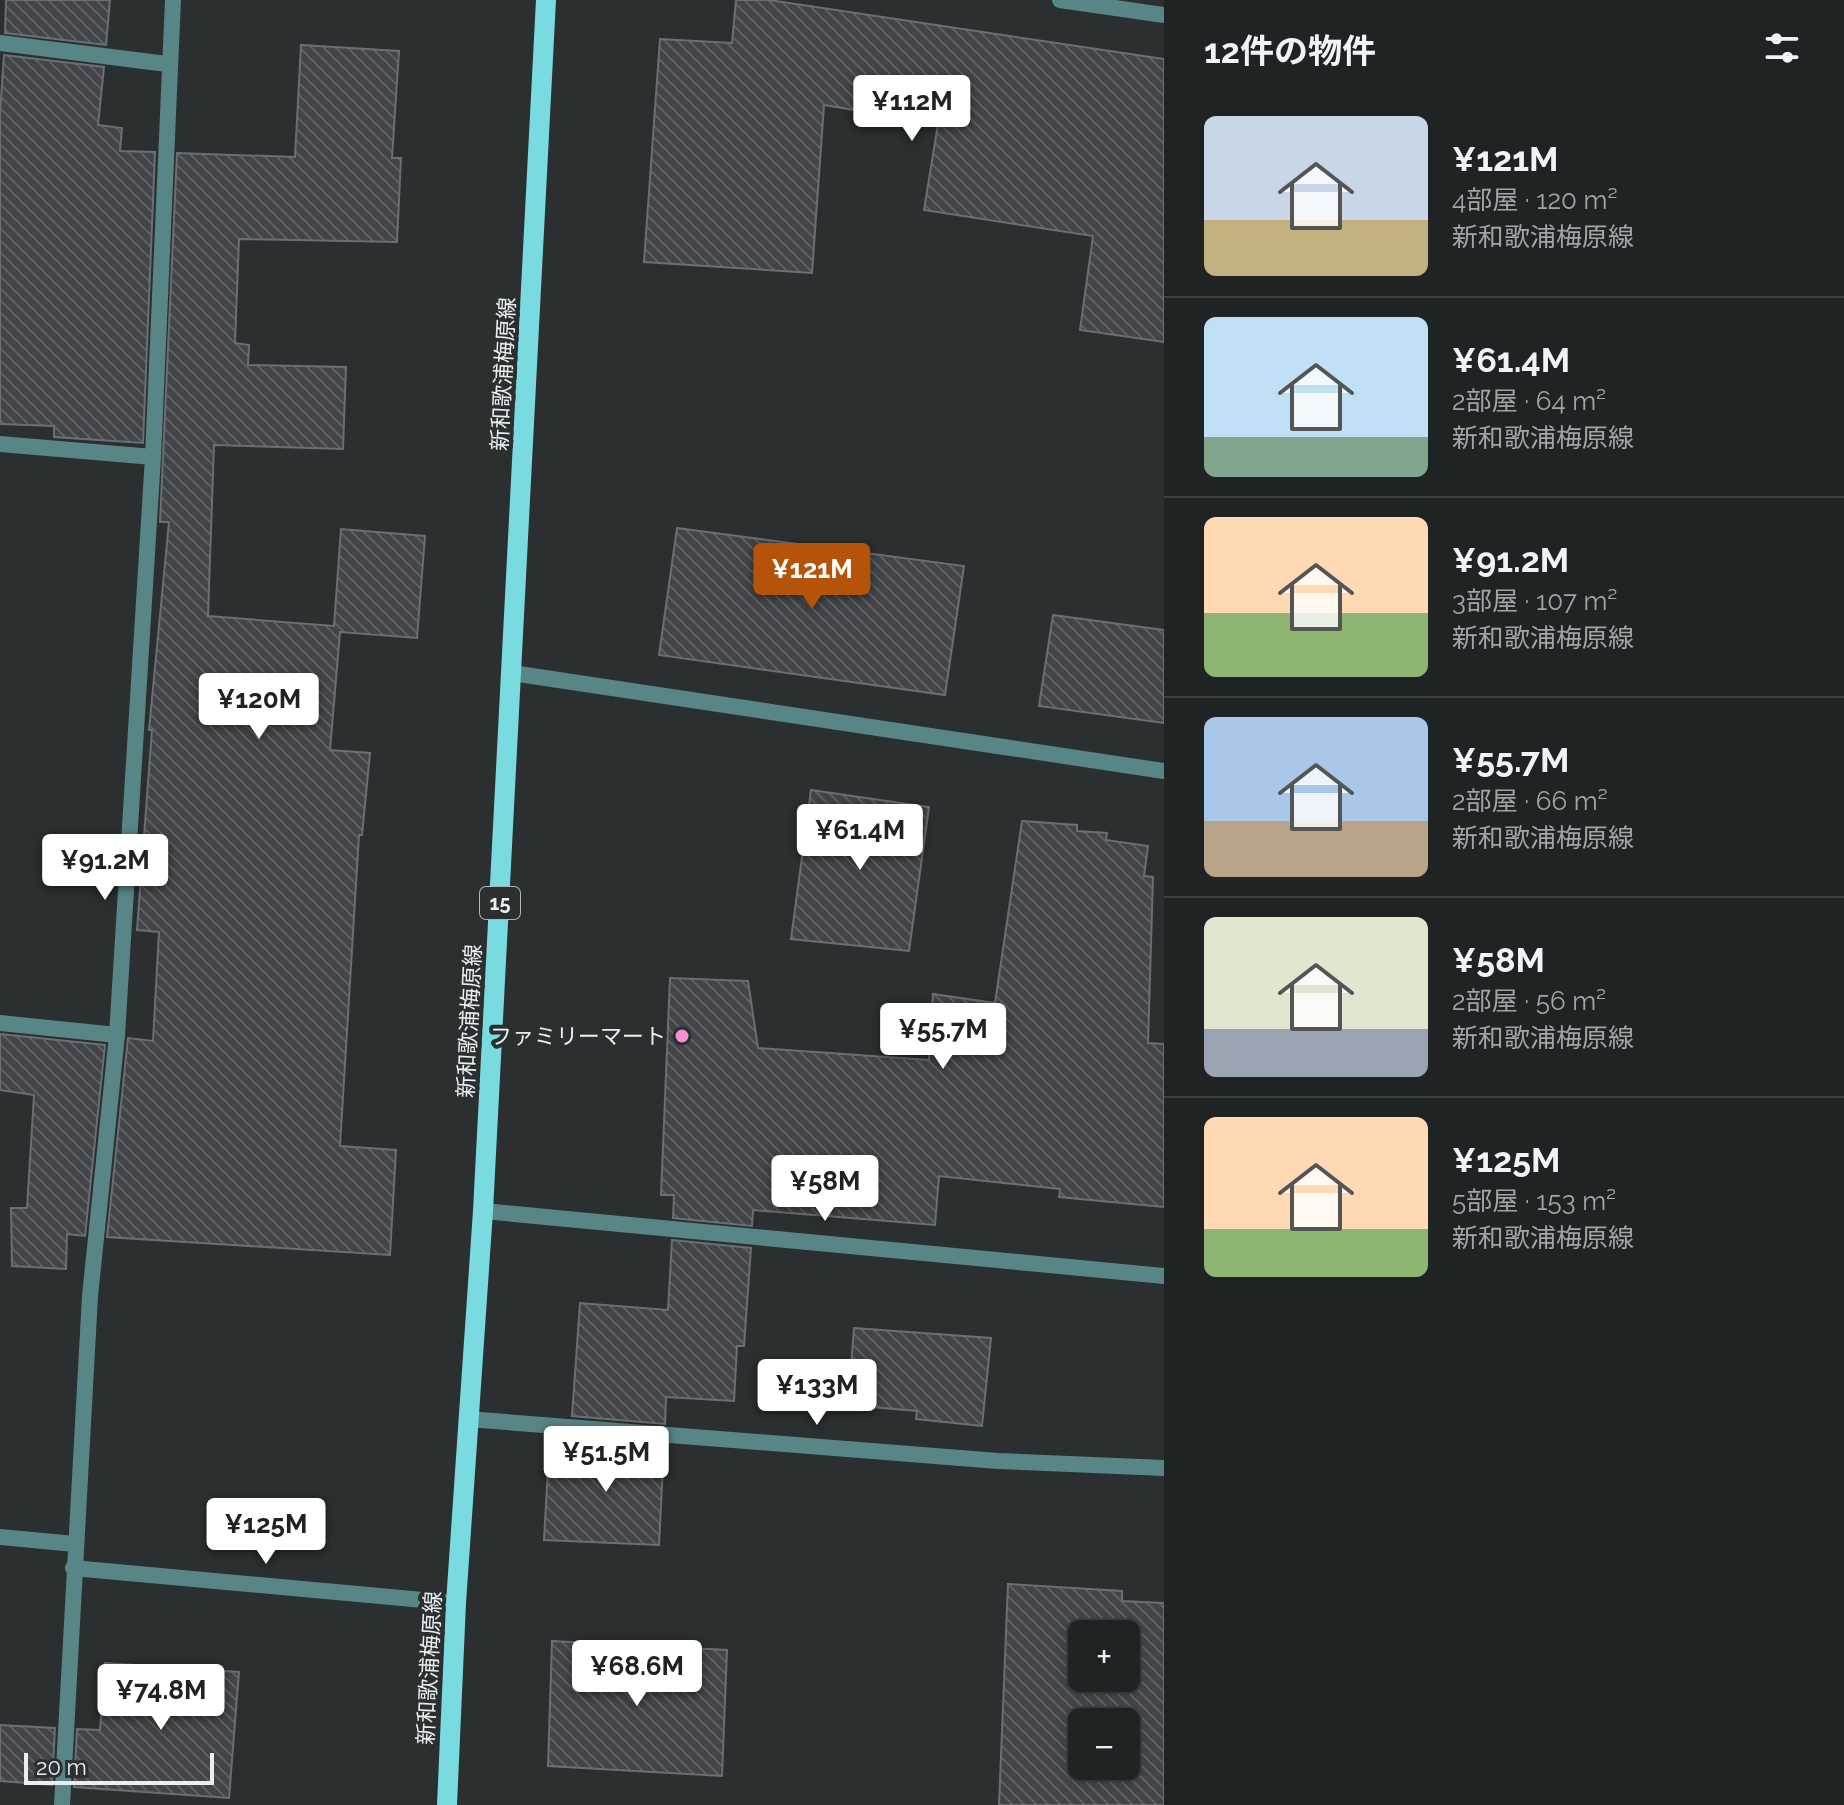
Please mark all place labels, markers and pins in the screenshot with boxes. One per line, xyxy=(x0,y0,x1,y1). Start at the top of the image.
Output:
pin: ¥112M xyxy=(856,75,968,143)
pin: ¥121M xyxy=(756,543,868,611)
pin: ¥120M xyxy=(203,673,315,741)
pin: ¥61.4M xyxy=(795,804,925,872)
pin: ¥91.2M xyxy=(40,834,170,902)
pin: ¥55.7M xyxy=(878,1003,1008,1071)
place label: ファミリーマート xyxy=(490,1023,666,1049)
marker: ファミリーマート xyxy=(673,1027,691,1045)
pin: ¥58M xyxy=(778,1155,872,1223)
pin: ¥133M xyxy=(761,1359,873,1427)
pin: ¥51.5M xyxy=(541,1426,671,1494)
pin: ¥125M xyxy=(210,1498,322,1566)
pin: ¥68.6M xyxy=(572,1640,702,1708)
pin: ¥74.8M xyxy=(96,1664,226,1732)

